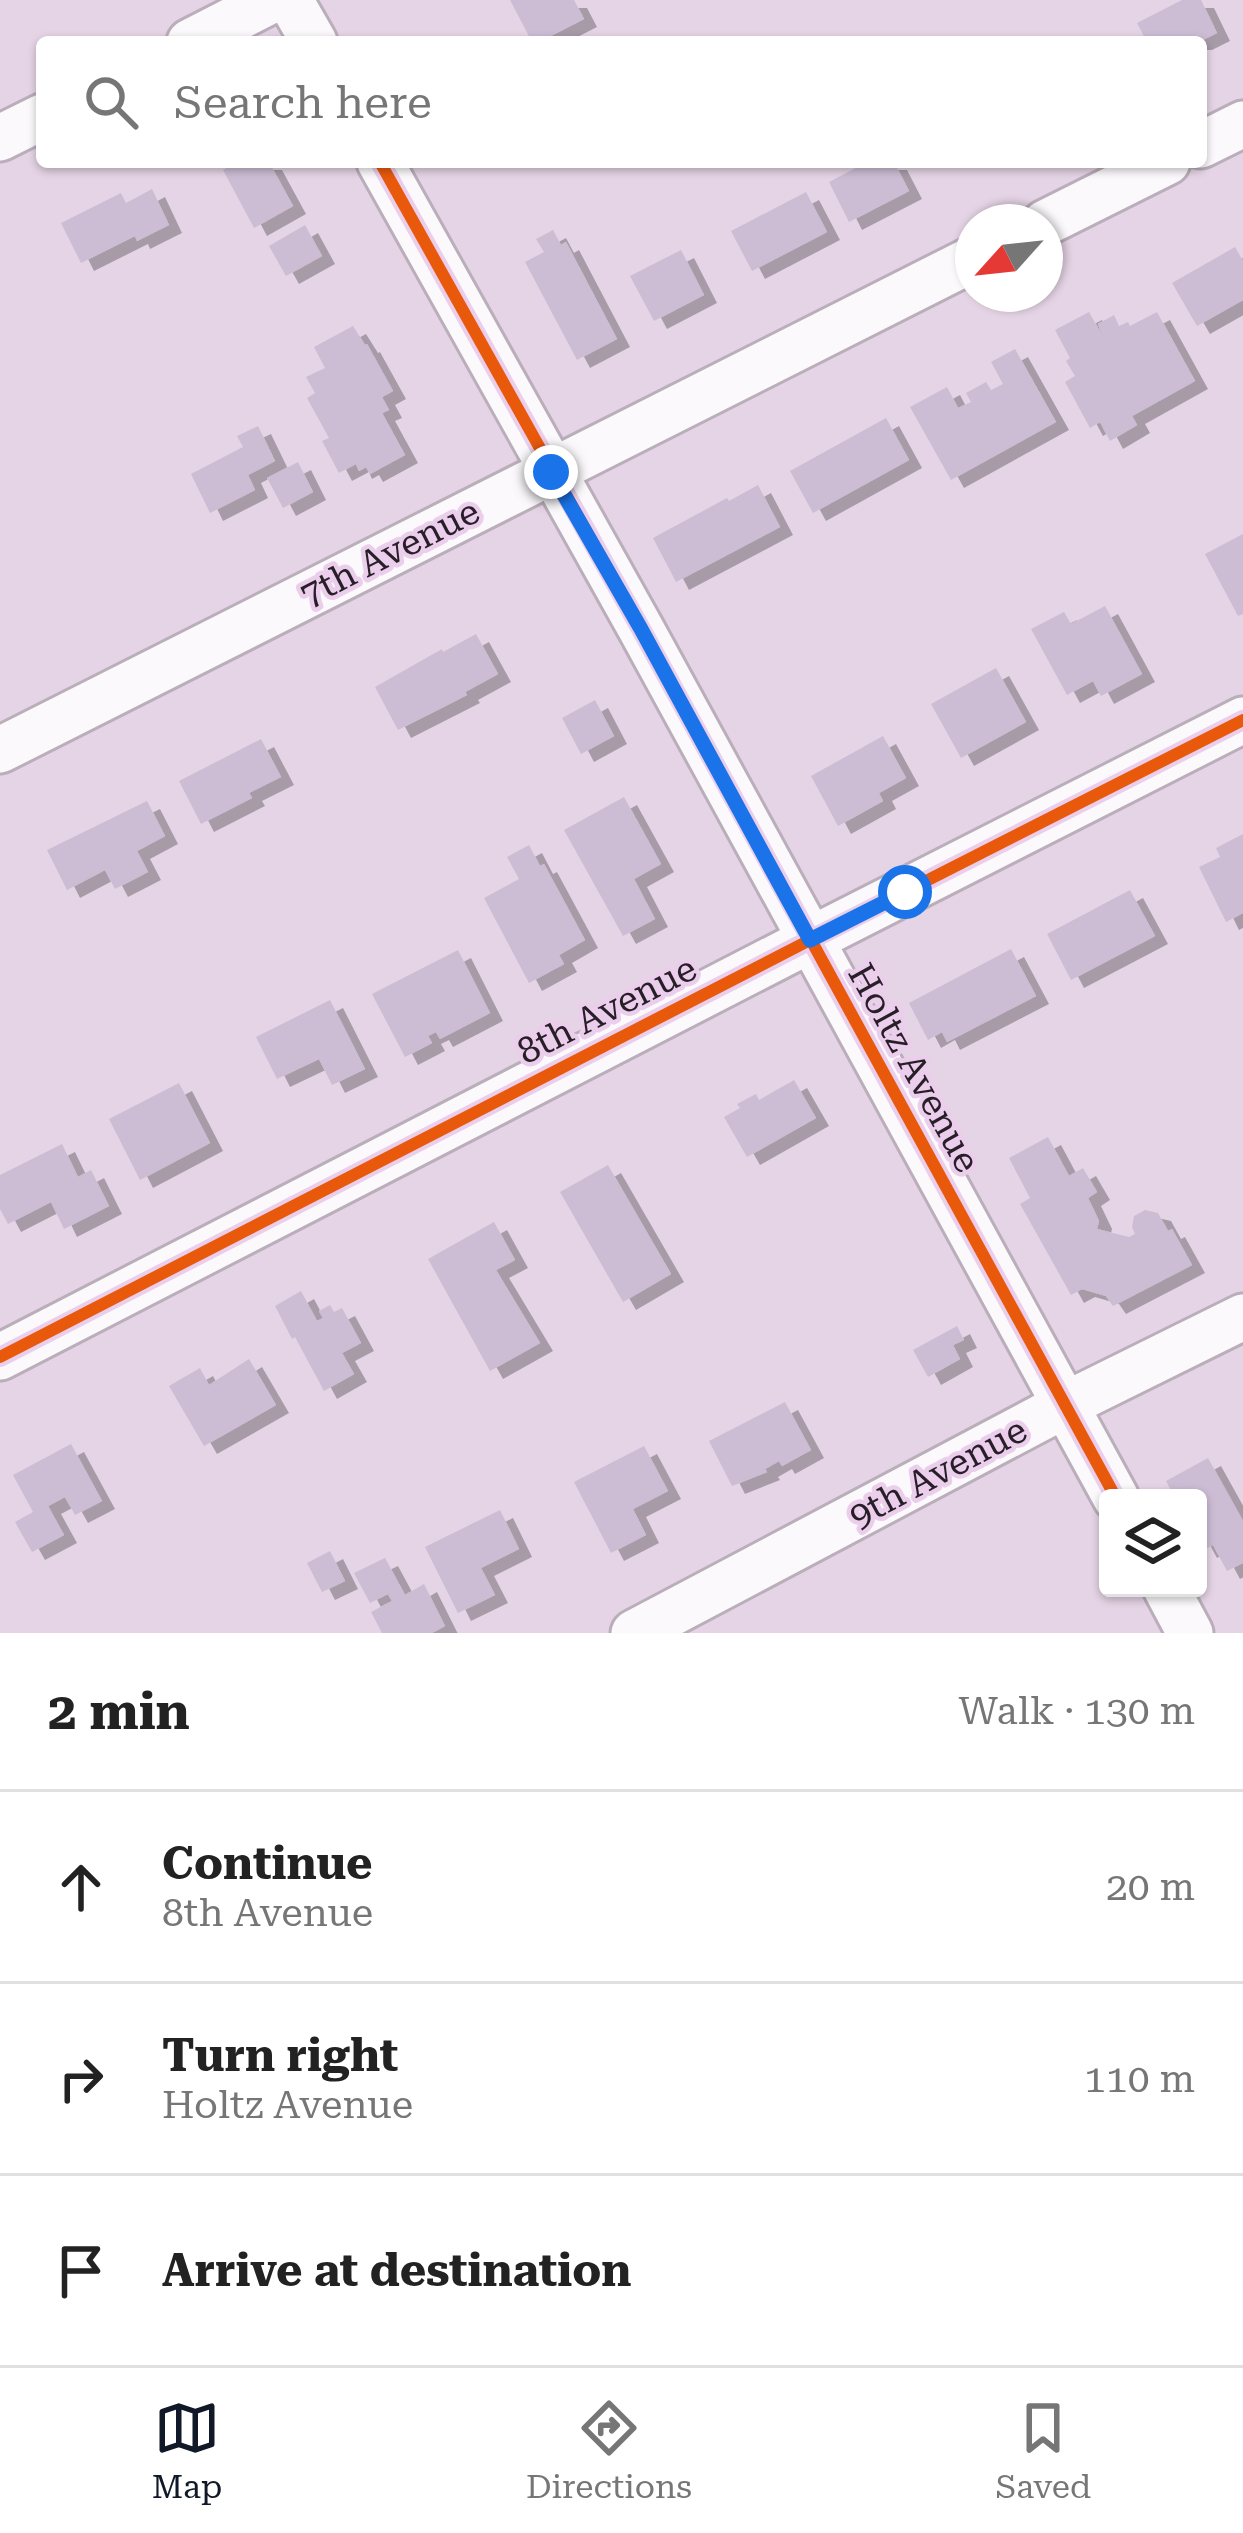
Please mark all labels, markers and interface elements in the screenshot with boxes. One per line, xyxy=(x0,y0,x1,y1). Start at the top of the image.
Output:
search box xyxy=(36,36,1207,168)
icon: search xyxy=(78,69,144,135)
text: Search here xyxy=(174,76,432,129)
north arrow xyxy=(955,204,1063,312)
route end xyxy=(524,445,578,499)
street label: 7th Avenue xyxy=(294,490,486,616)
route start xyxy=(878,865,932,919)
street label: 8th Avenue xyxy=(511,947,703,1073)
street label: Holtz Avenue xyxy=(839,956,989,1180)
street label: 9th Avenue xyxy=(842,1409,1034,1537)
map controls xyxy=(1099,1489,1207,1597)
button: layers xyxy=(1099,1489,1207,1597)
text: 2 min xyxy=(48,1682,190,1741)
text: Walk · 130 m xyxy=(959,1688,1195,1734)
text: Continue xyxy=(162,1837,373,1890)
icon: ahead xyxy=(48,1854,114,1920)
text: 20 m xyxy=(1106,1864,1195,1910)
text: 8th Avenue xyxy=(162,1890,373,1936)
text: Turn right xyxy=(162,2029,398,2082)
icon: right xyxy=(48,2046,114,2112)
text: 110 m xyxy=(1084,2056,1195,2102)
text: Holtz Avenue xyxy=(162,2082,413,2128)
icon: arrive xyxy=(48,2238,114,2304)
text: Arrive at destination xyxy=(162,2244,631,2297)
tab: Map xyxy=(152,2395,222,2506)
tab: Directions xyxy=(526,2395,692,2506)
tab: Saved xyxy=(996,2395,1091,2506)

